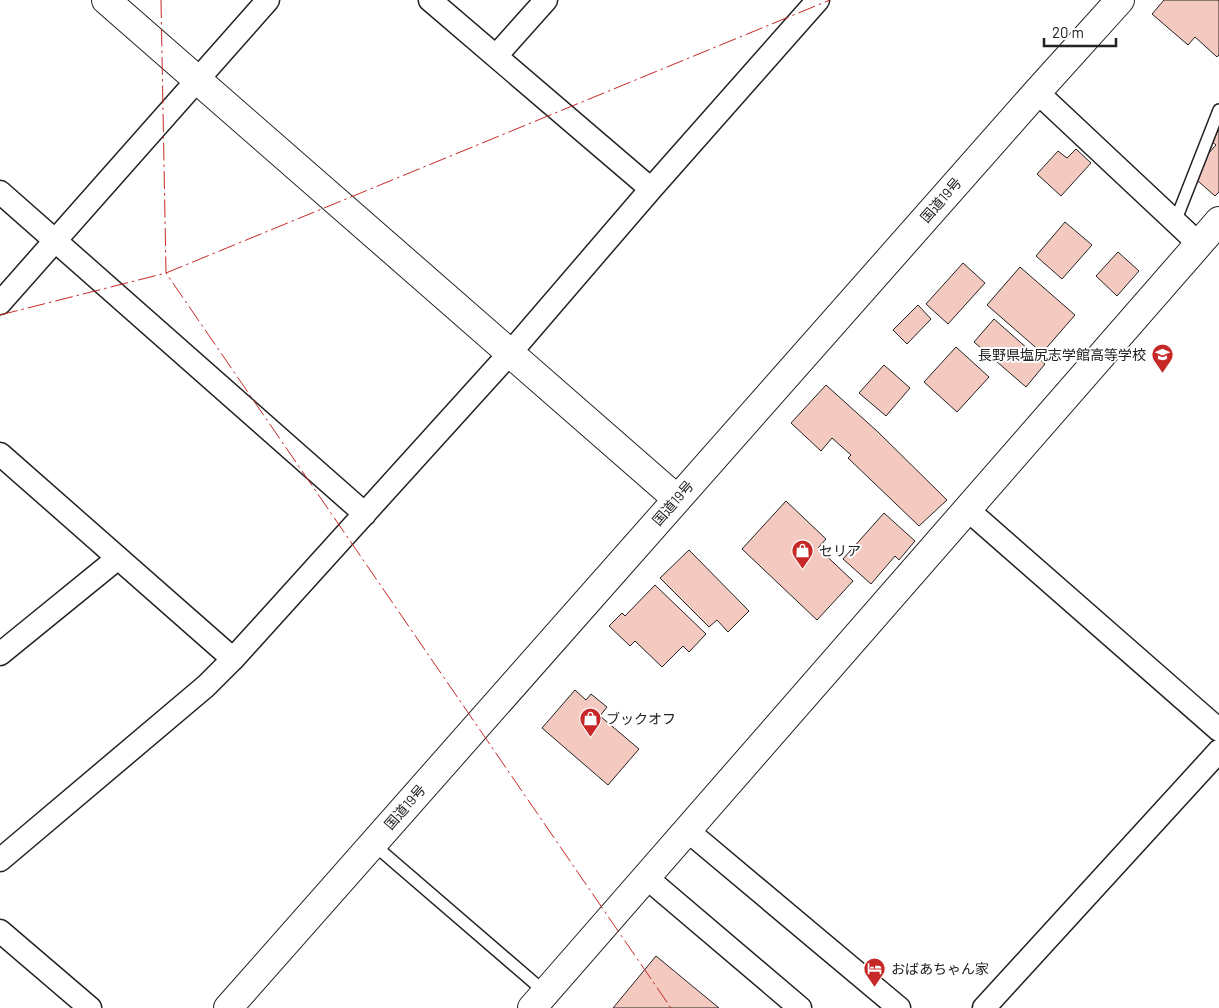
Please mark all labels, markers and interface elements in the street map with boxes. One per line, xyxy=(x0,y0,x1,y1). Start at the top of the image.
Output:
scale bar xyxy=(1044,15,1116,47)
text: 20 m xyxy=(1052,23,1084,41)
street label: 国道19号 xyxy=(916,174,965,226)
school or university icon: 長野県塩尻志学館高等学校 xyxy=(1150,343,1174,374)
place label: 長野県塩尻志学館高等学校 xyxy=(978,346,1146,363)
street label: 国道19号 xyxy=(648,477,697,529)
shop icon: セリア xyxy=(791,539,815,570)
place label: セリア xyxy=(819,542,861,559)
shop icon: ブックオフ xyxy=(578,707,602,738)
place label: ブックオフ xyxy=(606,710,676,727)
street label: 国道19号 xyxy=(380,781,429,833)
hotel icon: おばあちゃん家 xyxy=(863,957,887,988)
place label: おばあちゃん家 xyxy=(891,960,989,977)

